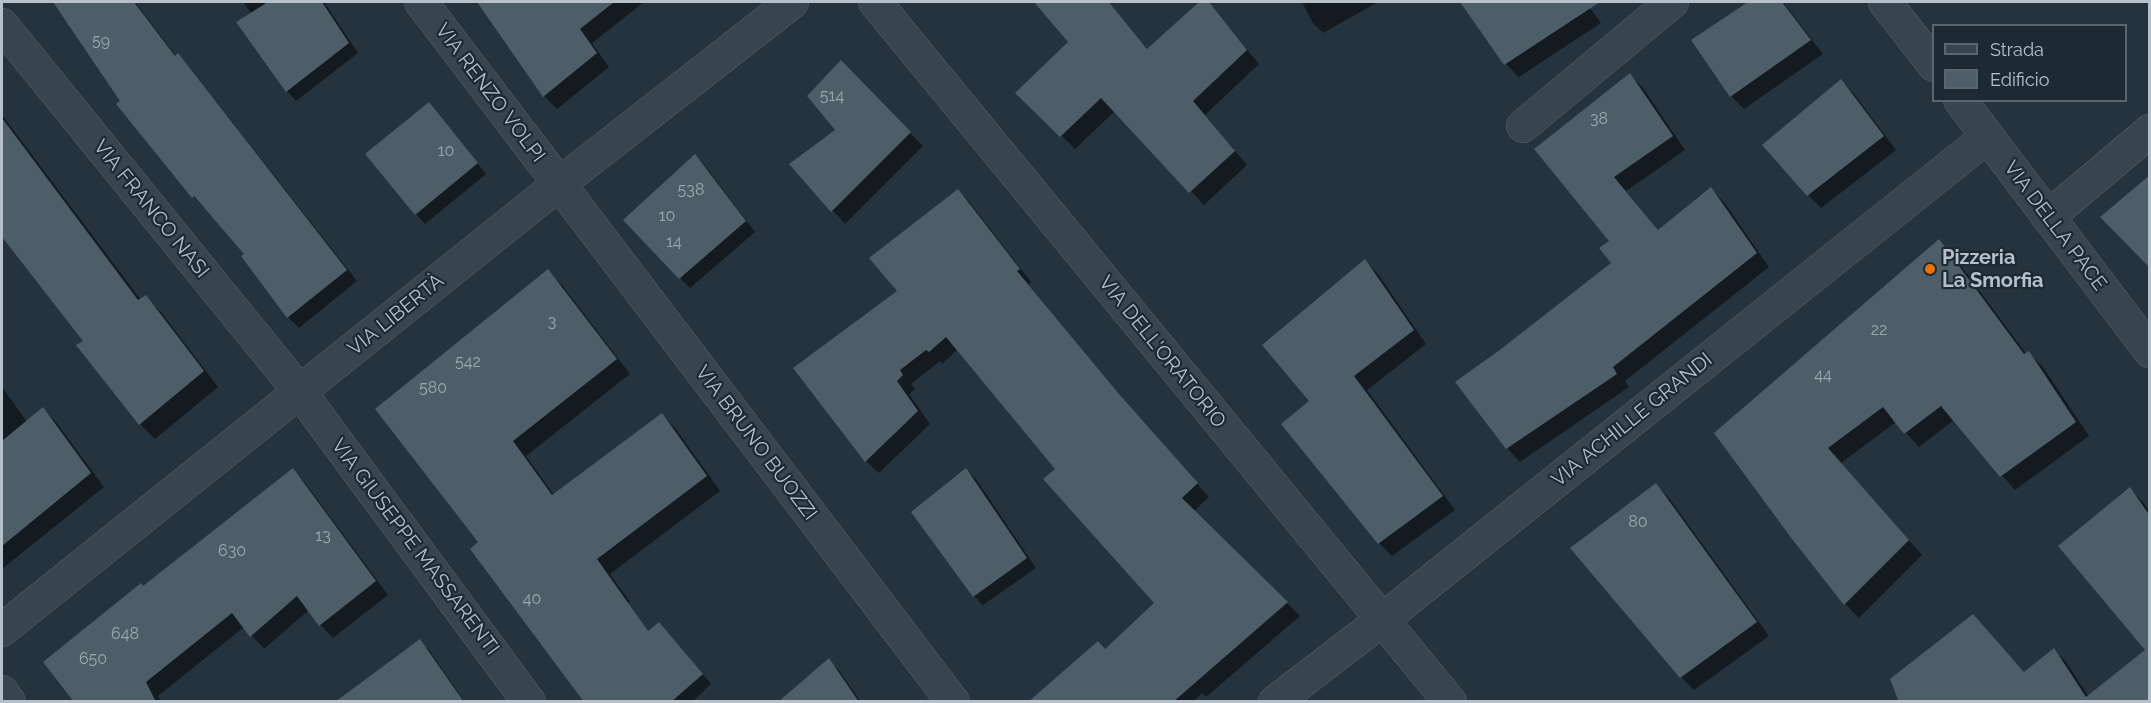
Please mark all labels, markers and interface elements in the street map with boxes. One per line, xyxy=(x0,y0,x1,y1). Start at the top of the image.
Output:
street label: VIA RENZO VOLPI xyxy=(430,19,550,167)
legend xyxy=(1932,24,2127,102)
house number: 59 xyxy=(92,31,110,51)
text: Strada xyxy=(1990,39,2044,60)
text: Edificio xyxy=(1990,69,2049,90)
house number: 514 xyxy=(820,86,844,106)
house number: 38 xyxy=(1590,109,1608,129)
street label: VIA FRANCO NASI xyxy=(88,135,214,283)
house number: 10 xyxy=(438,141,454,161)
street label: VIA DELLA PACE xyxy=(1998,157,2112,295)
house number: 538 xyxy=(678,180,704,200)
house number: 10 xyxy=(659,206,675,226)
house number: 14 xyxy=(666,232,682,252)
place label: Pizzeria La Smorfia xyxy=(1942,246,2043,293)
marker: Pizzeria La Smorfia xyxy=(1923,262,1937,276)
street label: VIA LIBERTÀ xyxy=(343,269,449,361)
street label: VIA DELL'ORATORIO xyxy=(1093,271,1231,433)
house number: 3 xyxy=(548,312,556,332)
house number: 22 xyxy=(1871,320,1887,340)
street label: VIA ACHILLE GRANDI xyxy=(1547,348,1717,492)
house number: 542 xyxy=(455,352,481,372)
street label: VIA BRUNO BUOZZI xyxy=(690,361,822,525)
house number: 44 xyxy=(1814,365,1832,385)
house number: 580 xyxy=(419,378,447,398)
street label: VIA GIUSEPPE MASSARENTI xyxy=(326,434,504,660)
house number: 80 xyxy=(1628,512,1648,532)
house number: 13 xyxy=(315,526,331,546)
house number: 630 xyxy=(218,541,246,561)
house number: 40 xyxy=(523,589,541,609)
house number: 648 xyxy=(111,624,139,644)
house number: 650 xyxy=(79,649,107,669)

